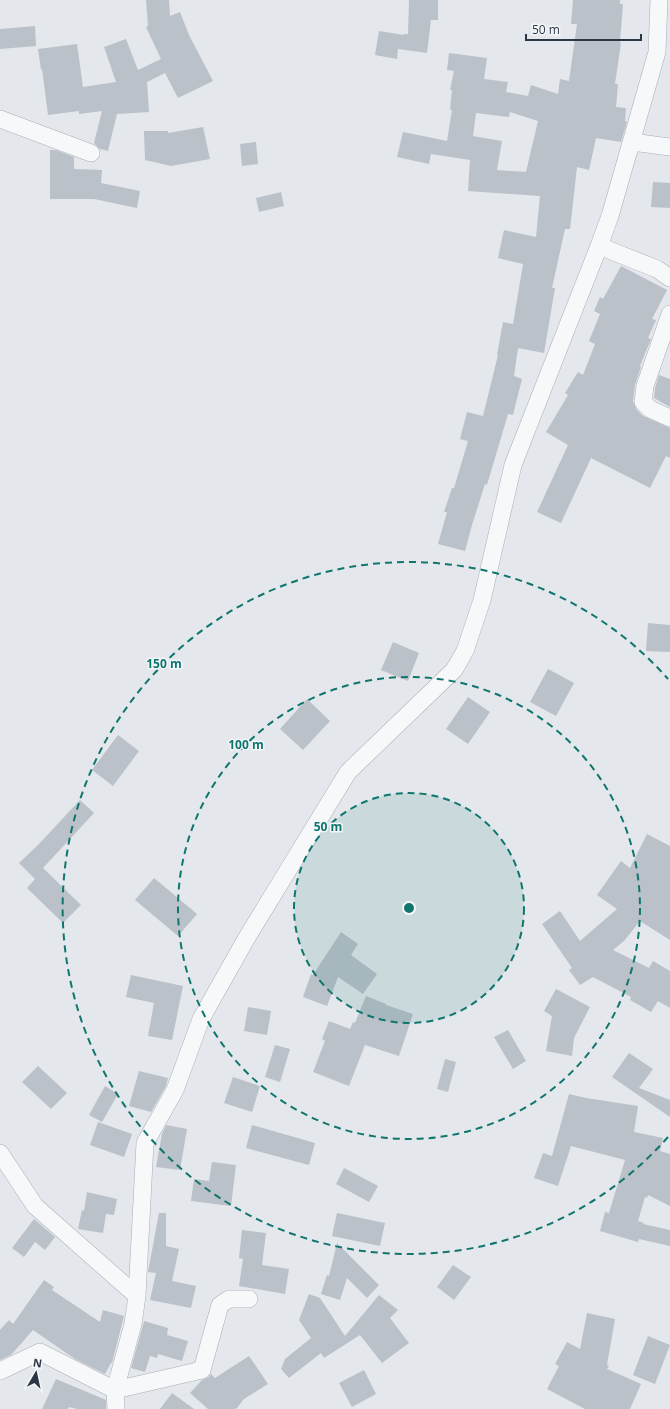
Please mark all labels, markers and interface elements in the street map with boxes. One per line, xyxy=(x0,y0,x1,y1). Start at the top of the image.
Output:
scale bar xyxy=(526,16,641,42)
text: 50 m xyxy=(532,21,560,38)
text: 150 m xyxy=(146,655,182,672)
text: 100 m xyxy=(228,736,264,753)
text: 50 m xyxy=(314,818,342,835)
centre of rings xyxy=(402,901,416,915)
north arrow xyxy=(16,1353,56,1393)
text: N xyxy=(32,1355,43,1371)

